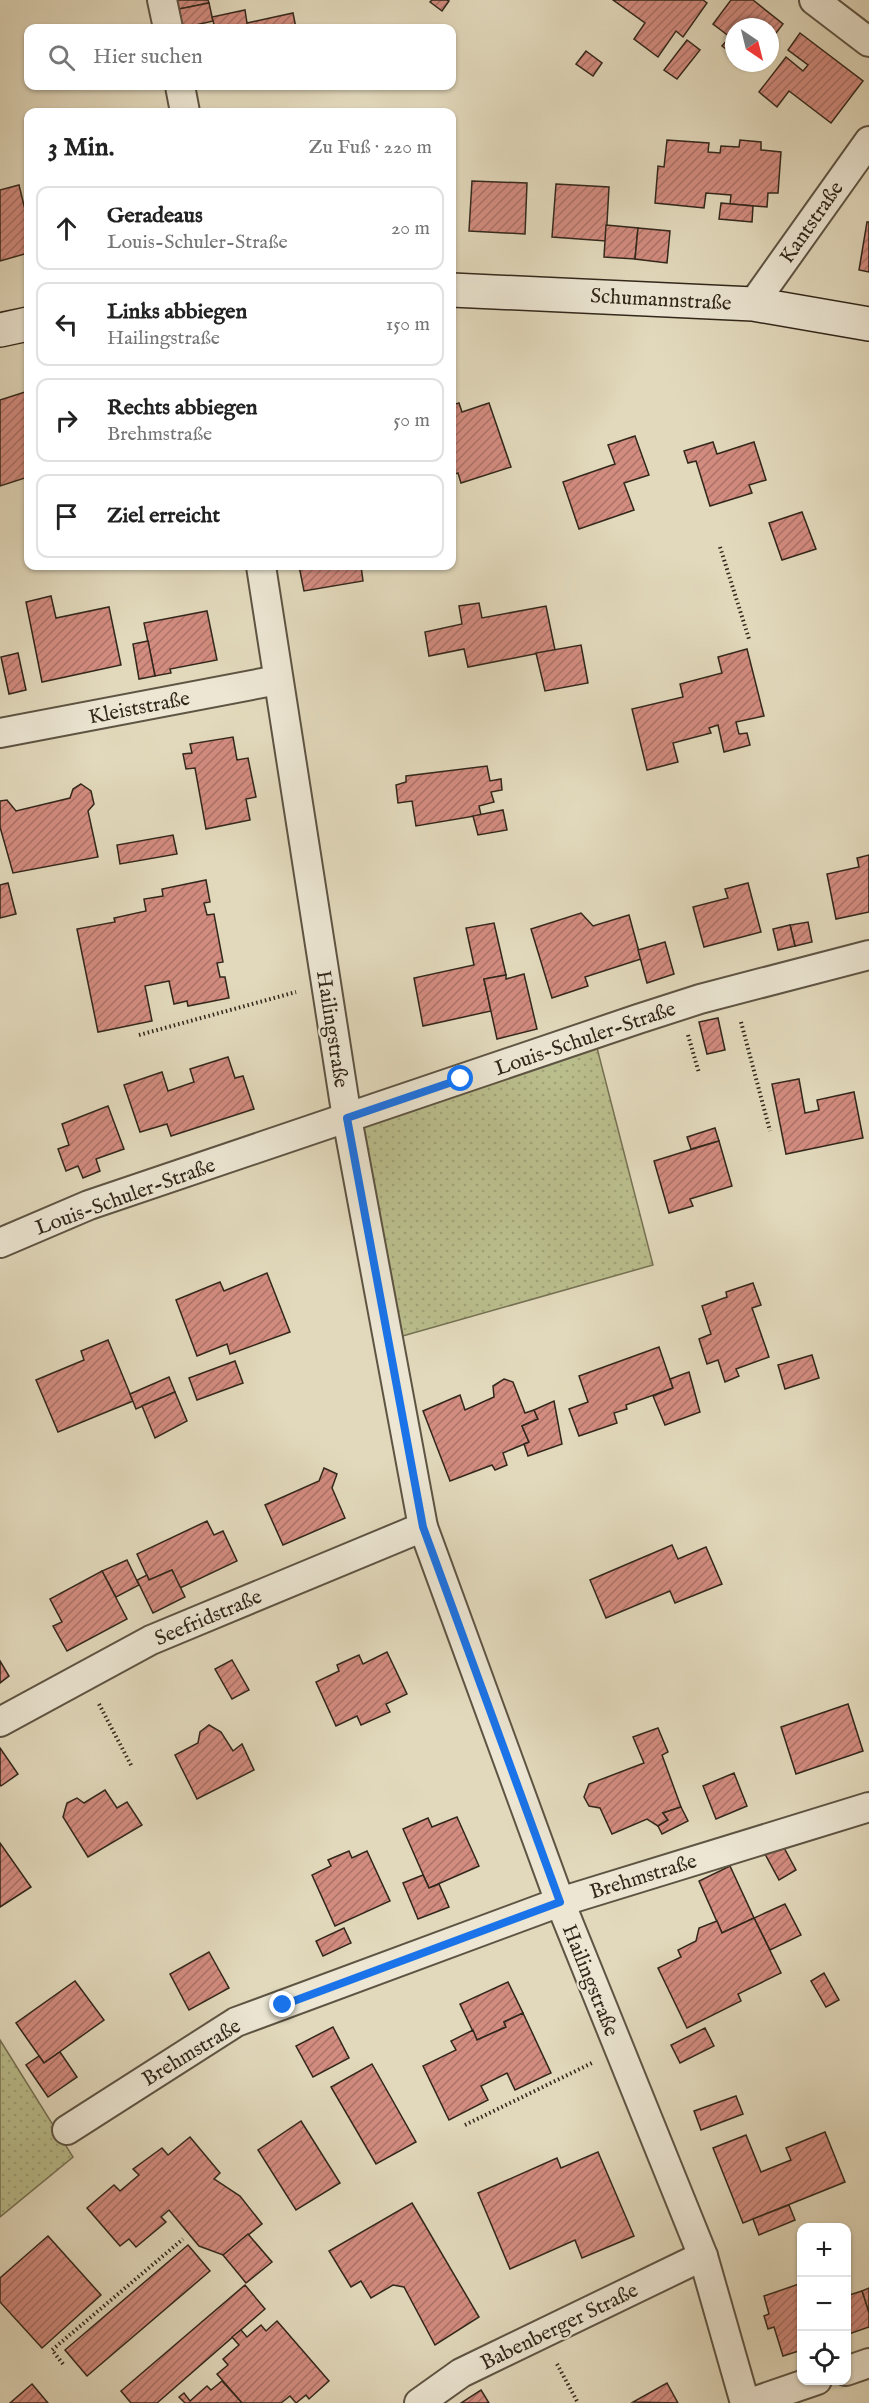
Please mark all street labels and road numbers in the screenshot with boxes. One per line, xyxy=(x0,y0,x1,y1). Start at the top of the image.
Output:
street label: Kantstraße xyxy=(774,176,851,269)
street label: Schumannstraße xyxy=(590,283,733,318)
street label: Kleiststraße xyxy=(86,685,193,732)
street label: Hailingstraße xyxy=(309,969,354,1090)
street label: Louis-Schuler-Straße xyxy=(491,996,680,1083)
street label: Louis-Schuler-Straße xyxy=(32,1152,220,1243)
street label: Seefridstraße xyxy=(151,1584,267,1653)
street label: Brehmstraße xyxy=(587,1848,701,1906)
street label: Hailingstraße xyxy=(555,1921,624,2041)
street label: Brehmstraße xyxy=(137,2013,246,2093)
street label: Babenberger Straße xyxy=(476,2277,643,2377)

